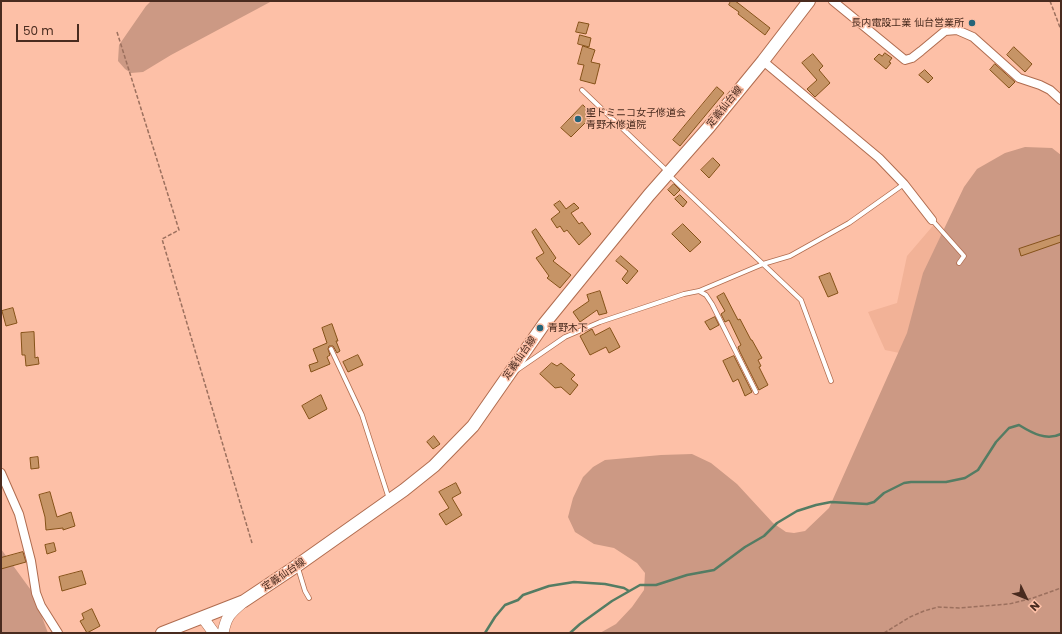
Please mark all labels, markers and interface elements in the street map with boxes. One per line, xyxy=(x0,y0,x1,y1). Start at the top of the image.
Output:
scale bar xyxy=(18,16,81,42)
place label: 長内電設工業 仙台営業所 xyxy=(851,17,964,29)
marker: 長内電設工業 仙台営業所 xyxy=(967,18,977,28)
text: 50 m xyxy=(23,22,54,39)
street label: 定義仙台線 xyxy=(705,84,745,130)
place label: 聖ドミニコ女子修道会 青野木修道院 xyxy=(586,107,686,130)
marker: 聖ドミニコ女子修道会 青野木修道院 xyxy=(573,114,583,124)
place label: 青野木下 xyxy=(548,322,588,334)
marker: 青野木下 xyxy=(535,323,545,333)
street label: 定義仙台線 xyxy=(501,334,539,382)
street label: 定義仙台線 xyxy=(260,556,308,594)
north arrow xyxy=(1006,578,1046,618)
text: N xyxy=(1026,598,1043,615)

